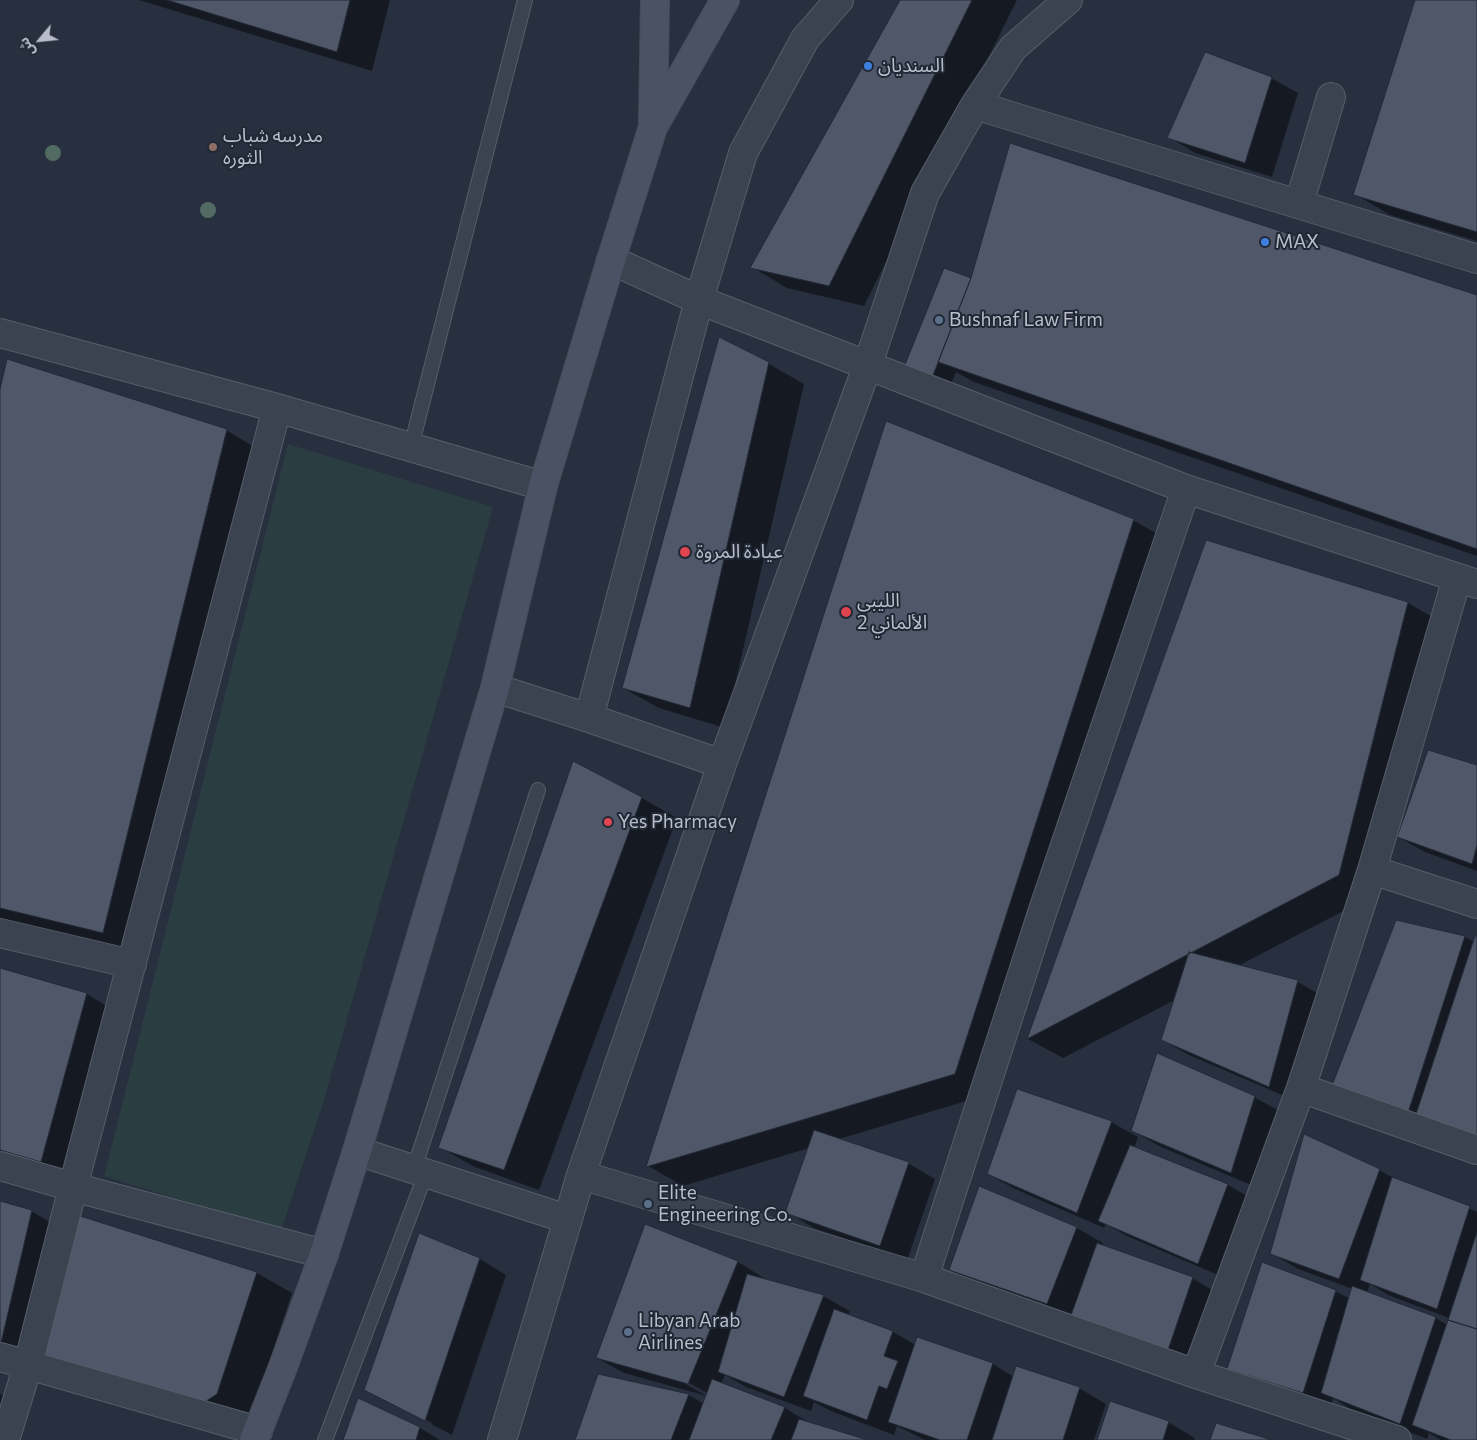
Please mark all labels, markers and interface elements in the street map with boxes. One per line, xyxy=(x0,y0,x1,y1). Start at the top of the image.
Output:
north arrow xyxy=(15,15,65,65)
text: ش xyxy=(14,35,38,60)
place label: السنديان xyxy=(878,55,944,77)
marker: السنديان xyxy=(862,60,874,72)
place label: مدرسه شباب الثوره xyxy=(223,125,323,169)
marker: مدرسه شباب الثوره xyxy=(207,141,219,153)
place label: MAX xyxy=(1275,231,1319,253)
marker: MAX xyxy=(1259,236,1271,248)
place label: Bushnaf Law Firm xyxy=(949,309,1103,331)
marker: Bushnaf Law Firm xyxy=(933,314,945,326)
place label: عيادة المروة xyxy=(696,541,783,563)
marker: عيادة المروة xyxy=(678,545,692,559)
place label: الليبي الألماني 2 xyxy=(857,590,927,634)
marker: الليبي الألماني 2 xyxy=(839,605,853,619)
place label: Yes Pharmacy xyxy=(618,811,737,833)
marker: Yes Pharmacy xyxy=(602,816,614,828)
place label: Elite Engineering Co. xyxy=(658,1182,792,1226)
marker: Elite Engineering Co. xyxy=(642,1198,654,1210)
place label: Libyan Arab Airlines xyxy=(638,1310,741,1354)
marker: Libyan Arab Airlines xyxy=(622,1326,634,1338)

